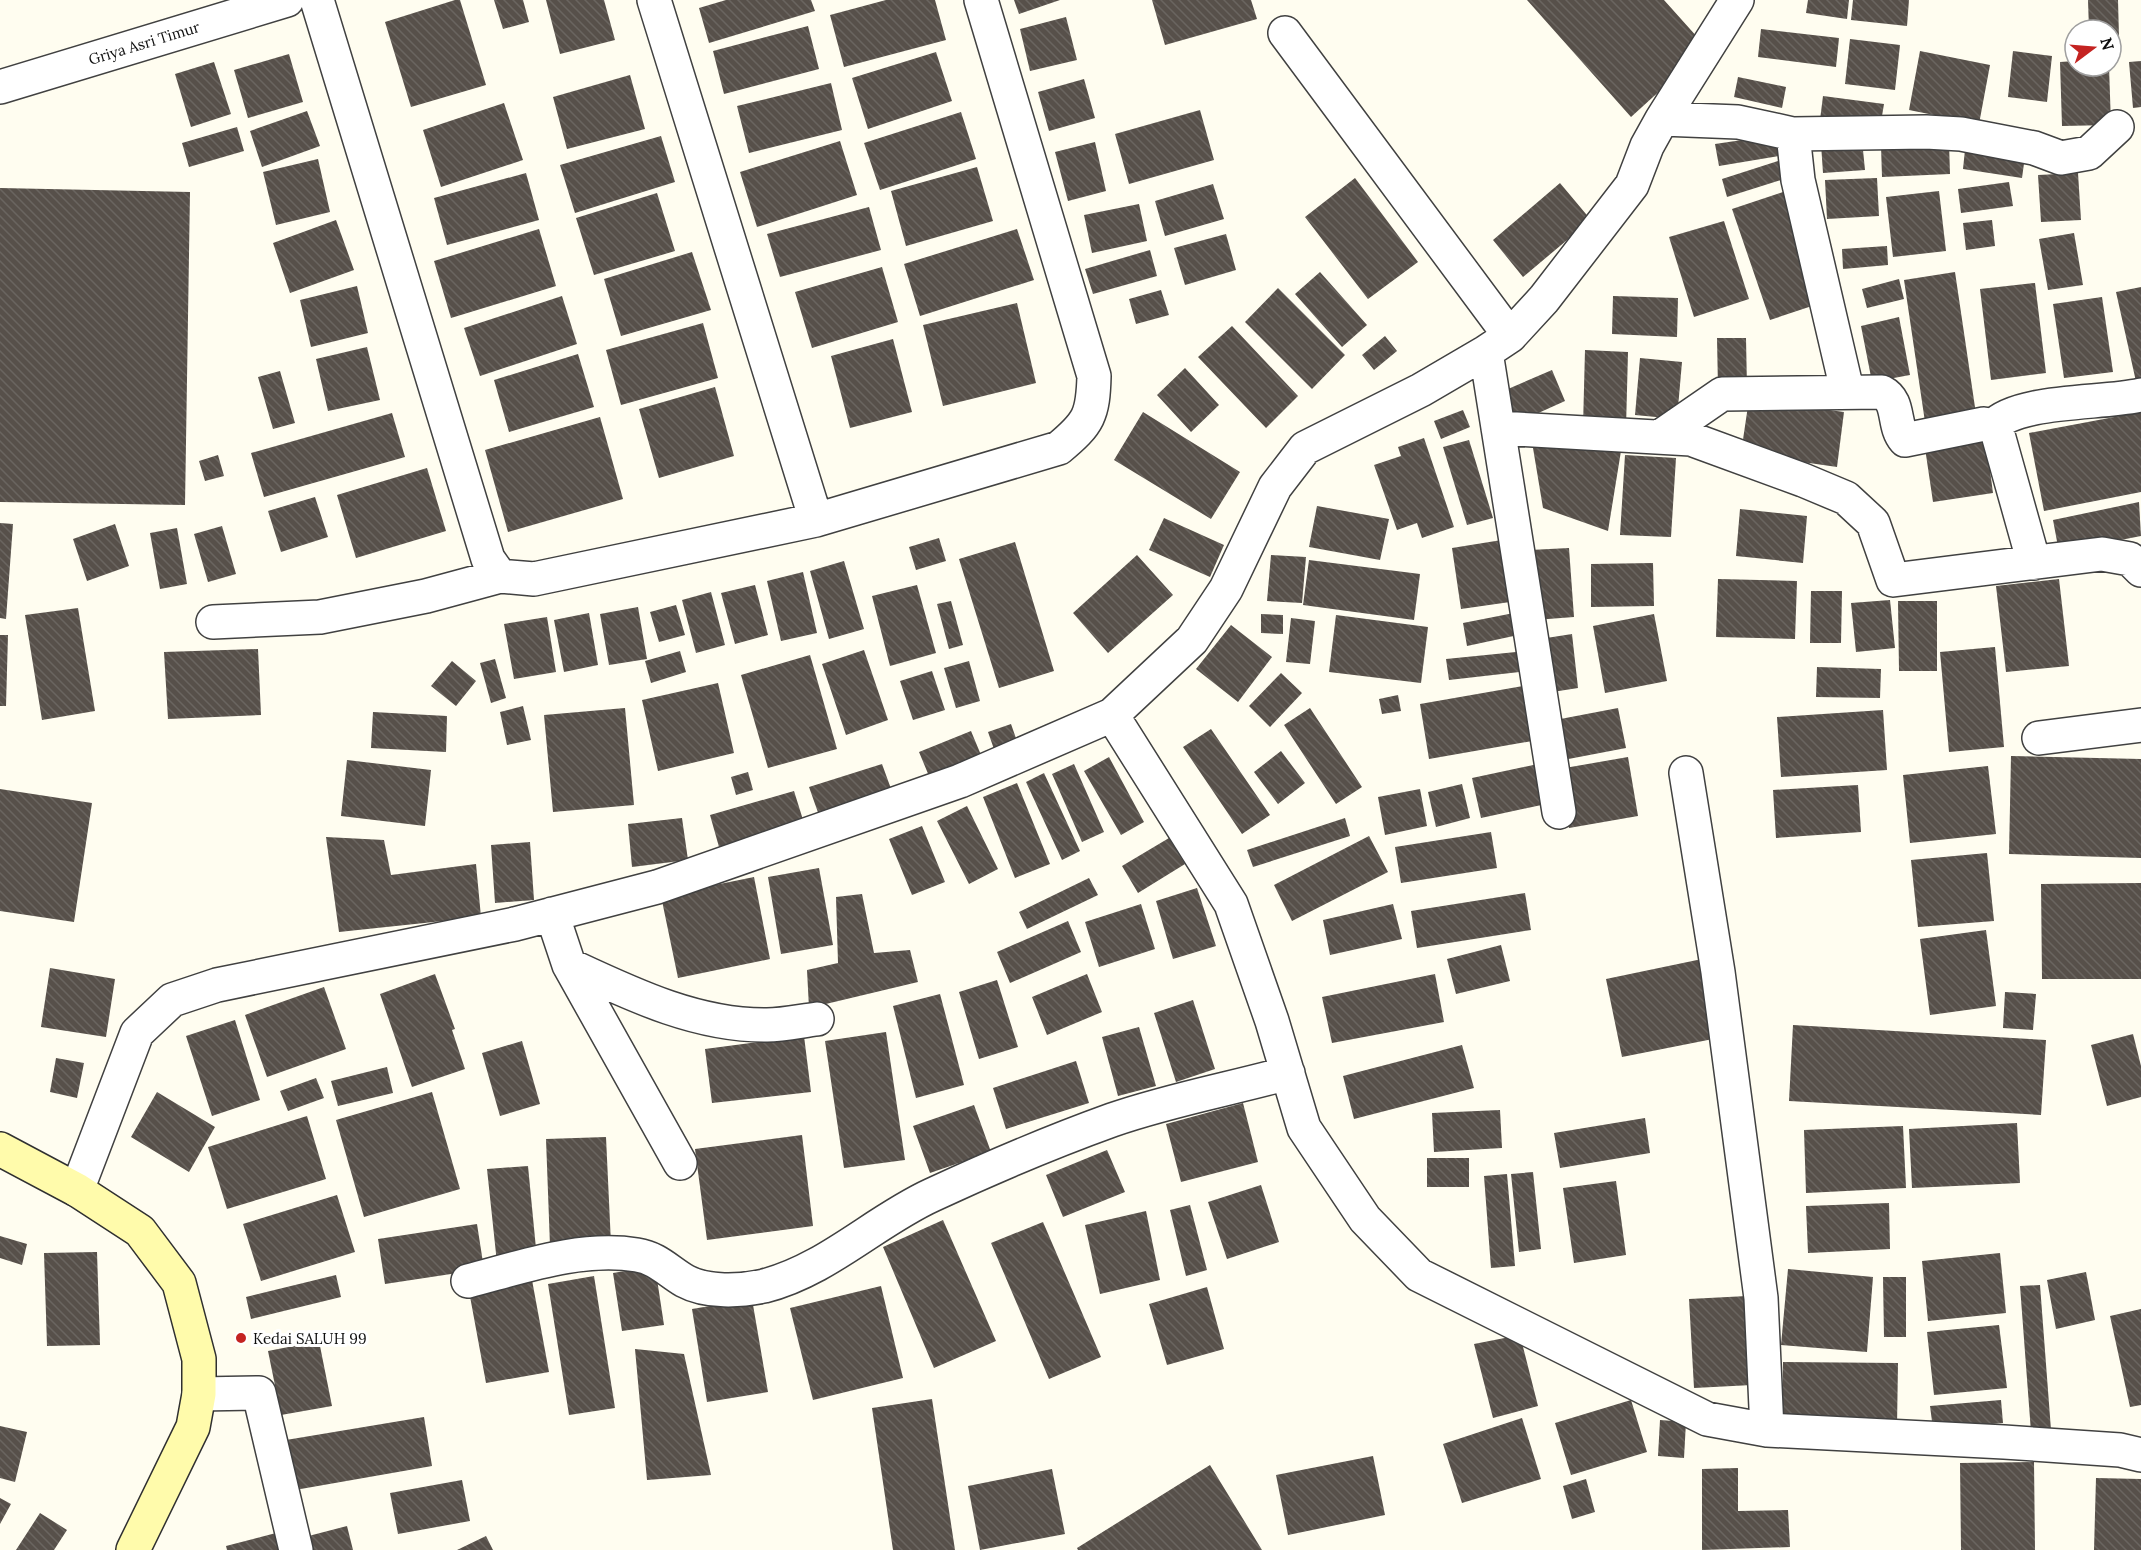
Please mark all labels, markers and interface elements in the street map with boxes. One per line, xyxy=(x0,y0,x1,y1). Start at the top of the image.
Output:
street label: Griya Asri Timur xyxy=(86,17,202,69)
north arrow xyxy=(2063,18,2123,78)
text: N xyxy=(2096,35,2119,53)
place label: Kedai SALUH 99 xyxy=(253,1329,367,1348)
marker: Kedai SALUH 99 xyxy=(234,1331,248,1345)

